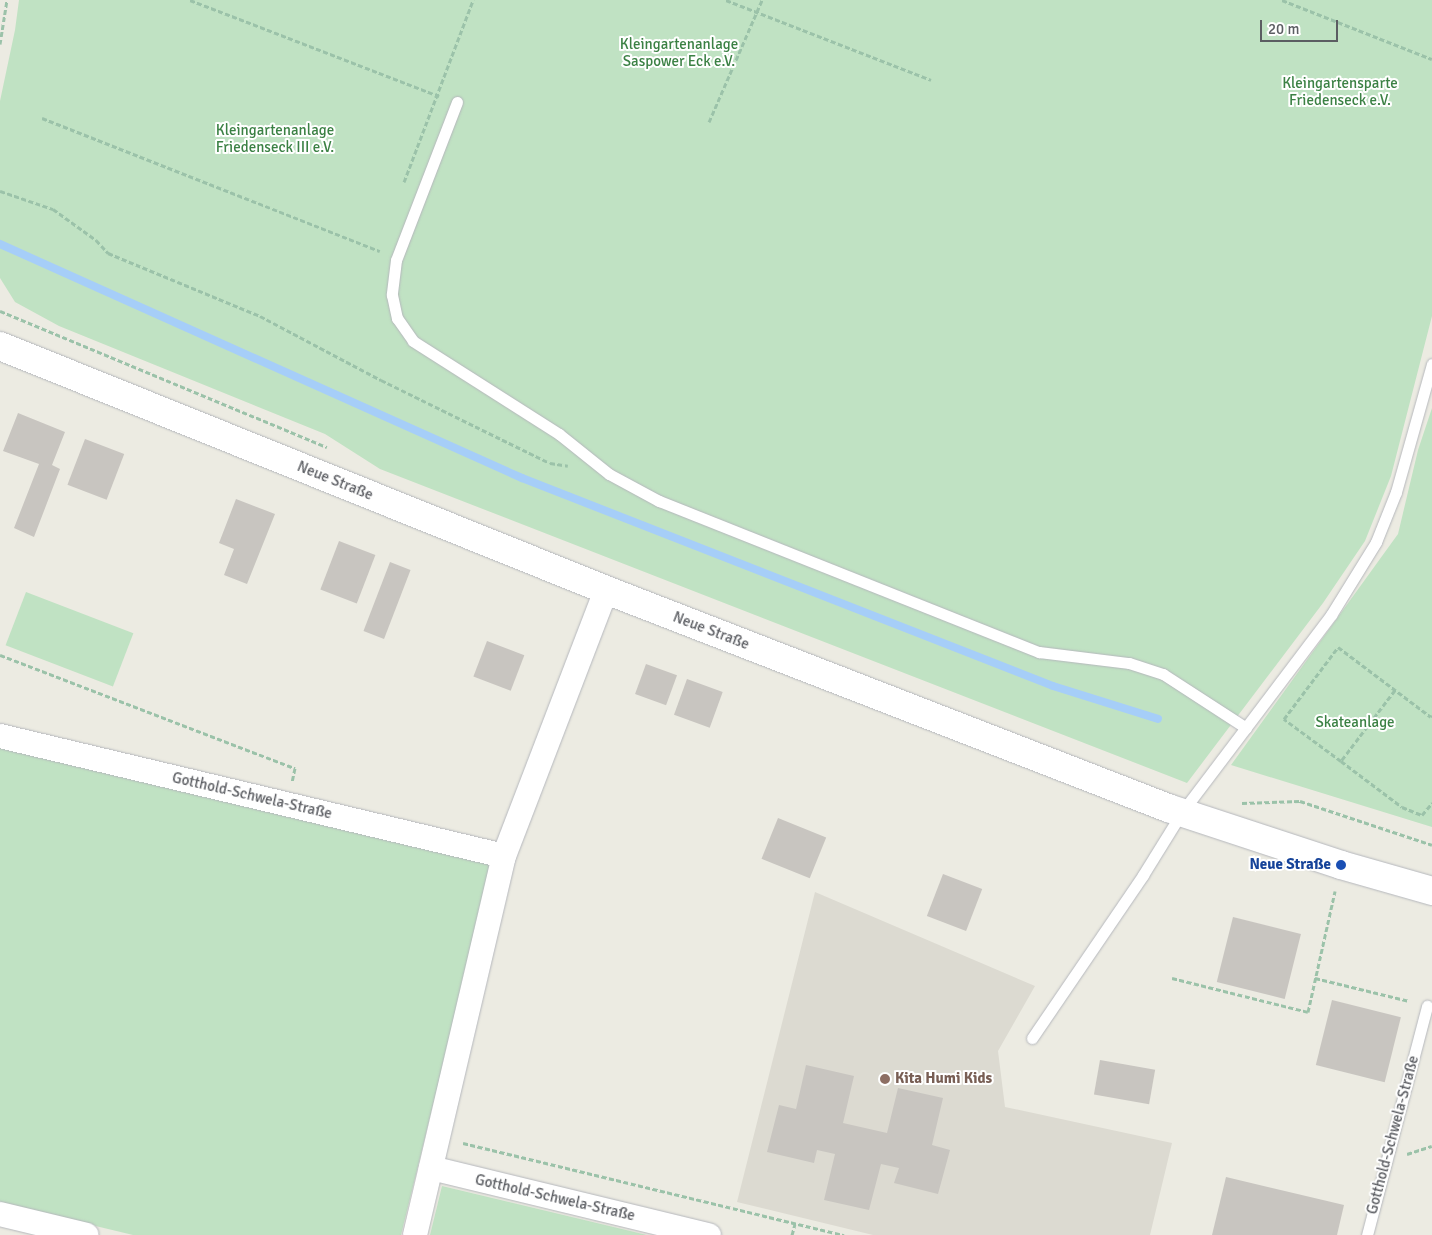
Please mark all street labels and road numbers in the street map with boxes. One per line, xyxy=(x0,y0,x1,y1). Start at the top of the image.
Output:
street label: Neue Straße xyxy=(294,458,376,504)
street label: Neue Straße xyxy=(670,608,752,654)
street label: Gotthold-Schwela-Straße xyxy=(170,769,334,823)
street label: Gotthold-Schwela-Straße xyxy=(1363,1054,1423,1216)
street label: Gotthold-Schwela-Straße xyxy=(473,1171,637,1225)

